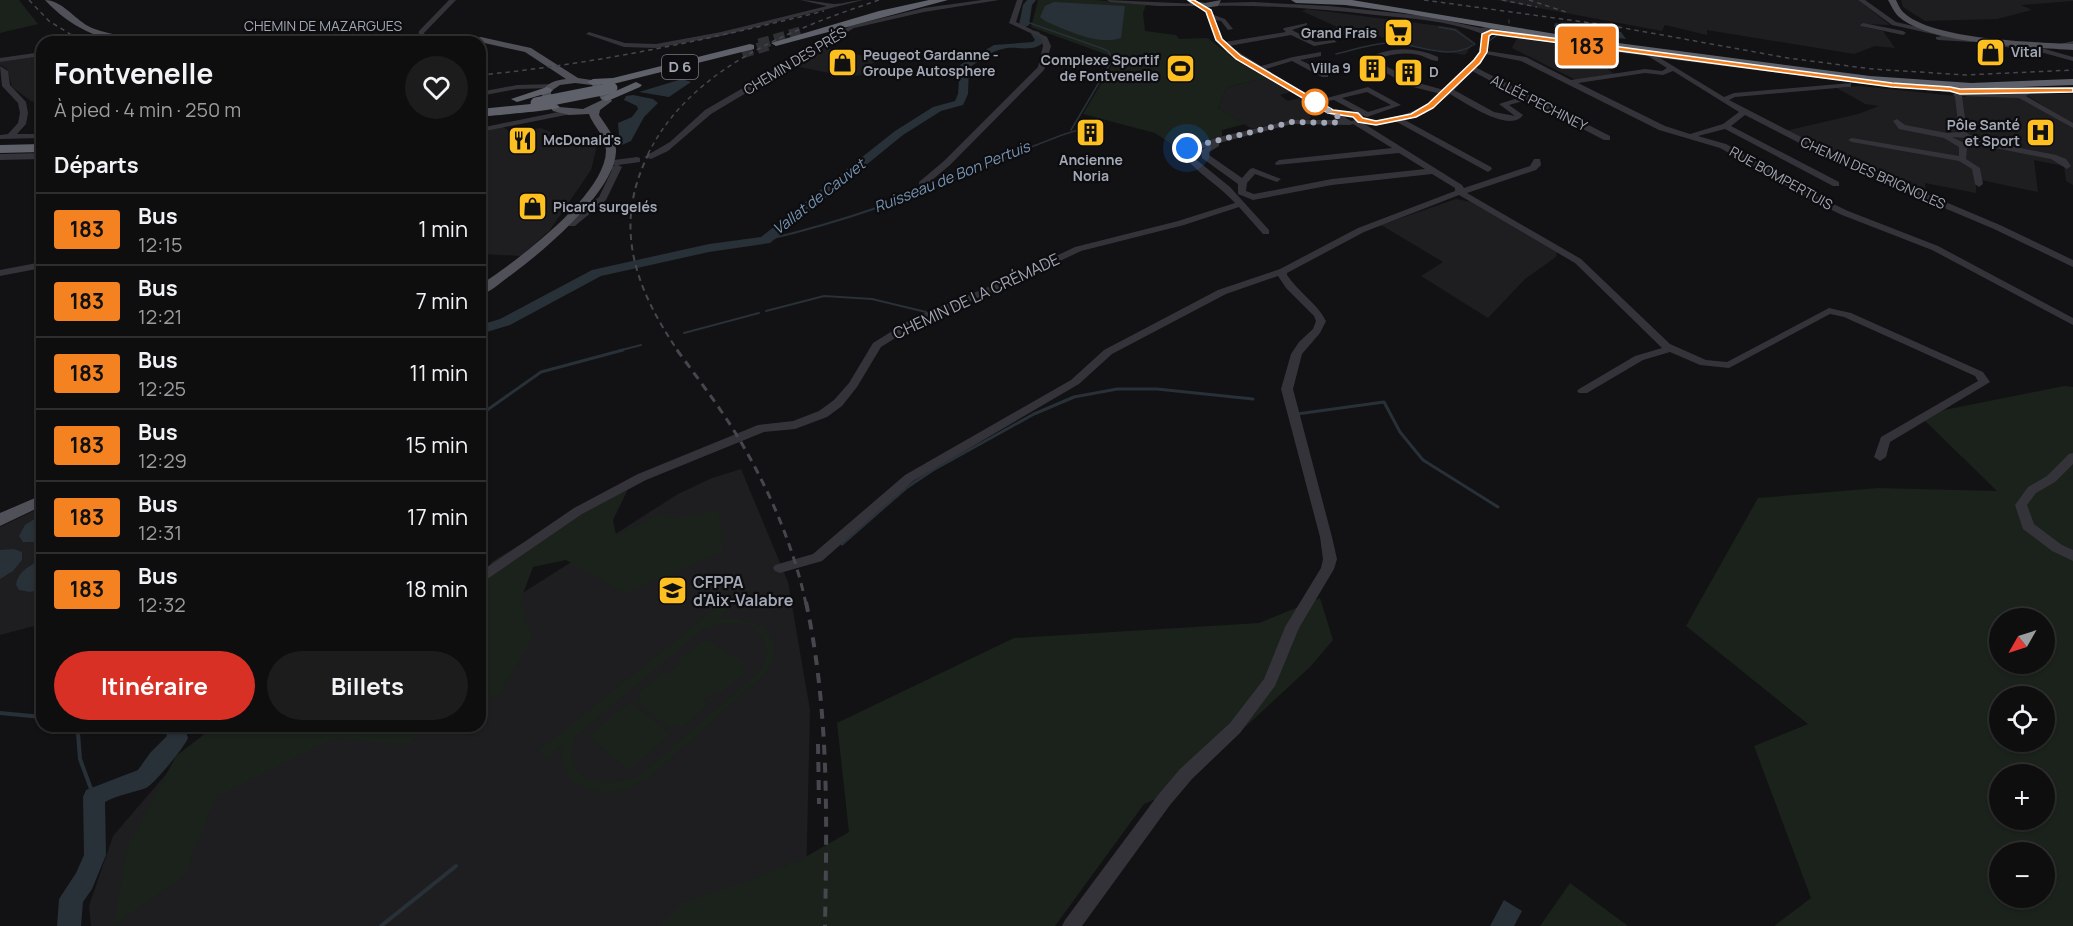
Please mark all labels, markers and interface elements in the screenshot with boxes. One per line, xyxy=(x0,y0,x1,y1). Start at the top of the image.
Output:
street label: CHEMIN DE MAZARGUES xyxy=(244,16,402,35)
supermarket icon: Grand Frais xyxy=(1382,17,1414,49)
street label: CHEMIN DES PRÉS xyxy=(740,22,850,99)
place label: Grand Frais xyxy=(1301,23,1377,42)
line badge: 183 xyxy=(1552,26,1622,66)
text: 183 xyxy=(1570,32,1604,60)
shop icon: Vital xyxy=(1974,36,2006,68)
place label: Vital xyxy=(2011,42,2042,61)
place label: Peugeot Gardanne - Groupe Autosphere xyxy=(863,45,999,80)
shop icon: Peugeot Gardanne - Groupe Autosphere xyxy=(826,47,858,79)
place label: Complexe Sportif de Fontvenelle xyxy=(1041,50,1160,85)
sports icon: Complexe Sportif de Fontvenelle xyxy=(1164,52,1196,84)
building icon: Villa 9 xyxy=(1356,52,1388,84)
text: Fontvenelle xyxy=(54,54,213,92)
road number: D 6 xyxy=(662,55,698,79)
button: heart xyxy=(405,56,468,119)
building icon: D xyxy=(1392,56,1424,88)
place label: Villa 9 xyxy=(1311,58,1351,77)
place label: D xyxy=(1429,62,1439,81)
street label: ALLÉE PECHINEY xyxy=(1488,70,1591,135)
unlabelled marker xyxy=(1302,89,1328,115)
text: À pied · 4 min · 250 m xyxy=(54,96,241,123)
place label: Pôle Santé et Sport xyxy=(1947,115,2020,150)
building icon: Ancienne Noria xyxy=(1075,117,1107,149)
hospital icon: Pôle Santé et Sport xyxy=(2025,117,2057,149)
restaurant icon: McDonald's xyxy=(506,124,538,156)
place label: McDonald's xyxy=(543,130,621,149)
street label: CHEMIN DES BRIGNOLES xyxy=(1798,132,1949,213)
your location xyxy=(1172,133,1202,163)
water label: Ruisseau de Bon Pertuis xyxy=(871,135,1034,217)
street label: RUE BOMPERTUIS xyxy=(1726,141,1837,214)
text: Départs xyxy=(54,150,139,180)
place label: Ancienne Noria xyxy=(1059,150,1123,185)
water label: Vallat de Cauvet xyxy=(768,153,871,239)
shop icon: Picard surgelés xyxy=(516,191,548,223)
place label: Picard surgelés xyxy=(553,197,658,216)
text: Bus xyxy=(138,201,178,231)
text: 1 min xyxy=(418,214,468,244)
text: 183 xyxy=(70,215,104,243)
text: 12:15 xyxy=(138,231,183,258)
street label: CHEMIN DE LA CRÉMADE xyxy=(889,248,1063,344)
text: Bus xyxy=(138,273,178,303)
text: 7 min xyxy=(416,286,468,316)
text: 183 xyxy=(70,287,104,315)
text: 12:21 xyxy=(138,303,182,330)
text: Bus xyxy=(138,345,178,375)
text: 11 min xyxy=(410,358,468,388)
text: 183 xyxy=(70,359,104,387)
text: 12:25 xyxy=(138,375,186,402)
text: Bus xyxy=(138,417,178,447)
text: 15 min xyxy=(405,430,468,460)
text: 183 xyxy=(70,431,104,459)
text: 12:29 xyxy=(138,447,187,474)
text: Bus xyxy=(138,489,178,519)
text: 17 min xyxy=(407,502,468,532)
text: 183 xyxy=(70,503,104,531)
text: 12:31 xyxy=(138,519,182,546)
text: Bus xyxy=(138,561,178,591)
place label: CFPPA d'Aix-Valabre xyxy=(693,571,794,611)
text: 18 min xyxy=(405,574,468,604)
text: 183 xyxy=(70,575,104,603)
school or university icon: CFPPA d'Aix-Valabre xyxy=(656,575,688,607)
text: 12:32 xyxy=(138,591,186,618)
north arrow xyxy=(1989,608,2055,674)
map controls xyxy=(1989,608,2055,908)
button: Itinéraire xyxy=(54,651,255,720)
button: Billets xyxy=(267,651,468,720)
button: locate xyxy=(1989,686,2055,752)
button: + xyxy=(1989,764,2055,830)
button: − xyxy=(1989,842,2055,908)

